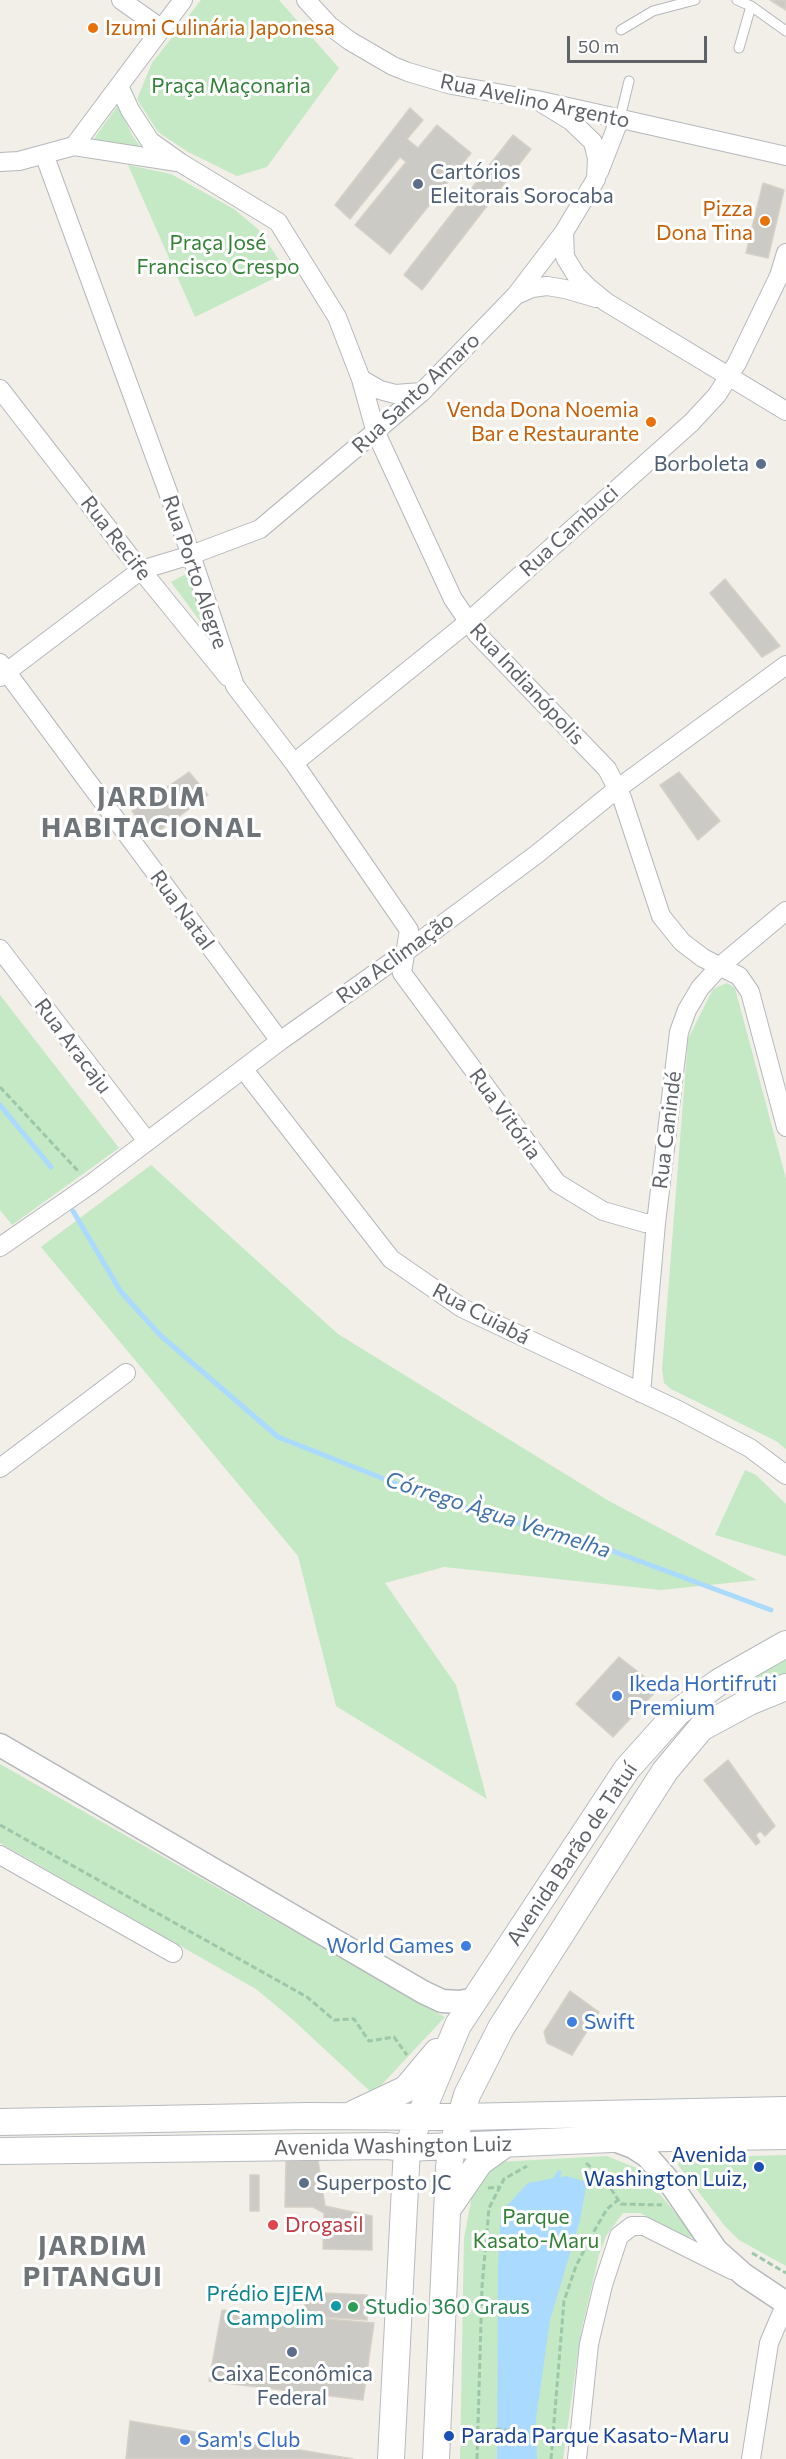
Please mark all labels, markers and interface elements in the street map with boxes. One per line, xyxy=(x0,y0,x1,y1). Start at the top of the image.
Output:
place label: Izumi Culinária Japonesa xyxy=(105,15,335,41)
marker: Izumi Culinária Japonesa xyxy=(86,21,100,35)
scale bar xyxy=(570,24,710,62)
text: 50 m xyxy=(578,35,619,57)
street label: Rua Avelino Argento xyxy=(438,69,632,133)
park label: Praça Maçonaria xyxy=(151,73,311,99)
place label: Cartórios Eleitorais Sorocaba xyxy=(430,159,614,209)
marker: Cartórios Eleitorais Sorocaba xyxy=(411,177,425,191)
place label: Pizza Dona Tina xyxy=(656,196,753,246)
marker: Pizza Dona Tina xyxy=(758,214,772,228)
park label: Praça José Francisco Crespo xyxy=(136,230,300,280)
street label: Rua Santo Amaro xyxy=(347,327,485,459)
place label: Venda Dona Noemia Bar e Restaurante xyxy=(447,397,639,447)
marker: Venda Dona Noemia Bar e Restaurante xyxy=(644,415,658,429)
place label: Borboleta xyxy=(654,451,749,477)
marker: Borboleta xyxy=(754,457,768,471)
street label: Rua Cambuci xyxy=(514,480,624,582)
street label: Rua Recife xyxy=(75,491,157,585)
street label: Rua Porto Alegre xyxy=(157,492,233,652)
street label: Rua Indianópolis xyxy=(464,618,590,750)
district label: JARDIM HABITACIONAL xyxy=(41,781,263,844)
street label: Rua Natal xyxy=(145,865,219,955)
street label: Rua Aclimação xyxy=(331,907,459,1009)
street label: Rua Aracaju xyxy=(29,993,117,1099)
street label: Rua Vitória xyxy=(464,1064,546,1164)
street label: Rua Canindé xyxy=(647,1070,687,1190)
street label: Rua Cuiabá xyxy=(428,1278,534,1350)
water label: Córrego Àgua Vermelha xyxy=(382,1466,614,1564)
place label: Ikeda Hortifruti Premium xyxy=(629,1671,777,1721)
marker: Ikeda Hortifruti Premium xyxy=(610,1689,624,1703)
street label: Avenida Barão de Tatuí xyxy=(501,1758,643,1950)
place label: World Games xyxy=(326,1933,454,1959)
marker: World Games xyxy=(459,1939,473,1953)
place label: Swift xyxy=(584,2009,635,2035)
marker: Swift xyxy=(565,2015,579,2029)
street label: Avenida Washington Luiz xyxy=(274,2131,512,2161)
place label: Avenida Washington Luiz, xyxy=(584,2142,747,2192)
marker: Avenida Washington Luiz, xyxy=(752,2160,766,2174)
place label: Superposto JC xyxy=(316,2170,452,2196)
marker: Superposto JC xyxy=(297,2176,311,2190)
park label: Parque Kasato-Maru xyxy=(473,2204,599,2254)
place label: Drogasil xyxy=(285,2212,364,2238)
marker: Drogasil xyxy=(266,2218,280,2232)
district label: JARDIM PITANGUI xyxy=(23,2230,163,2293)
place label: Prédio EJEM Campolim xyxy=(206,2281,324,2331)
place label: Studio 360 Graus xyxy=(365,2294,530,2320)
marker: Prédio EJEM Campolim xyxy=(329,2299,343,2313)
marker: Studio 360 Graus xyxy=(346,2300,360,2314)
marker: Caixa Econômica Federal xyxy=(285,2345,299,2359)
place label: Caixa Econômica Federal xyxy=(211,2361,373,2411)
place label: Parada Parque Kasato-Maru xyxy=(461,2423,729,2449)
place label: Sam's Club xyxy=(197,2427,300,2453)
marker: Parada Parque Kasato-Maru xyxy=(442,2429,456,2443)
marker: Sam's Club xyxy=(178,2433,192,2447)

